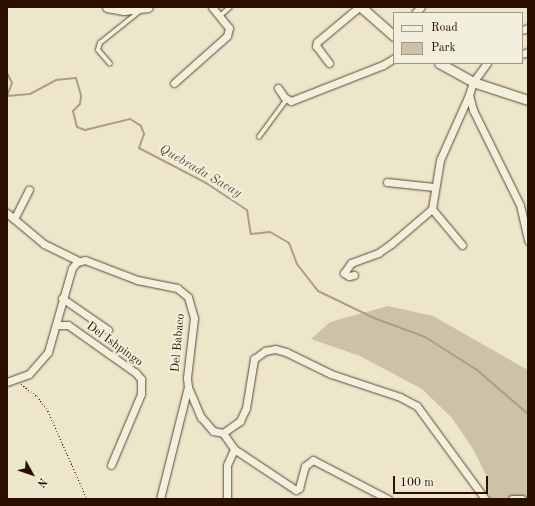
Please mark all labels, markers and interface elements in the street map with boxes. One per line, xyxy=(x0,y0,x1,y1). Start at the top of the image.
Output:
legend xyxy=(393,12,523,64)
text: Road xyxy=(431,22,458,34)
text: Park xyxy=(431,42,456,54)
water label: Quebrada Sacay xyxy=(156,142,244,202)
street label: Del Babaco xyxy=(169,313,189,373)
street label: Del Ishpingo xyxy=(83,320,145,370)
north arrow xyxy=(12,454,52,494)
scale bar xyxy=(395,468,490,494)
text: N xyxy=(35,475,48,489)
text: 100 m xyxy=(400,477,434,489)

